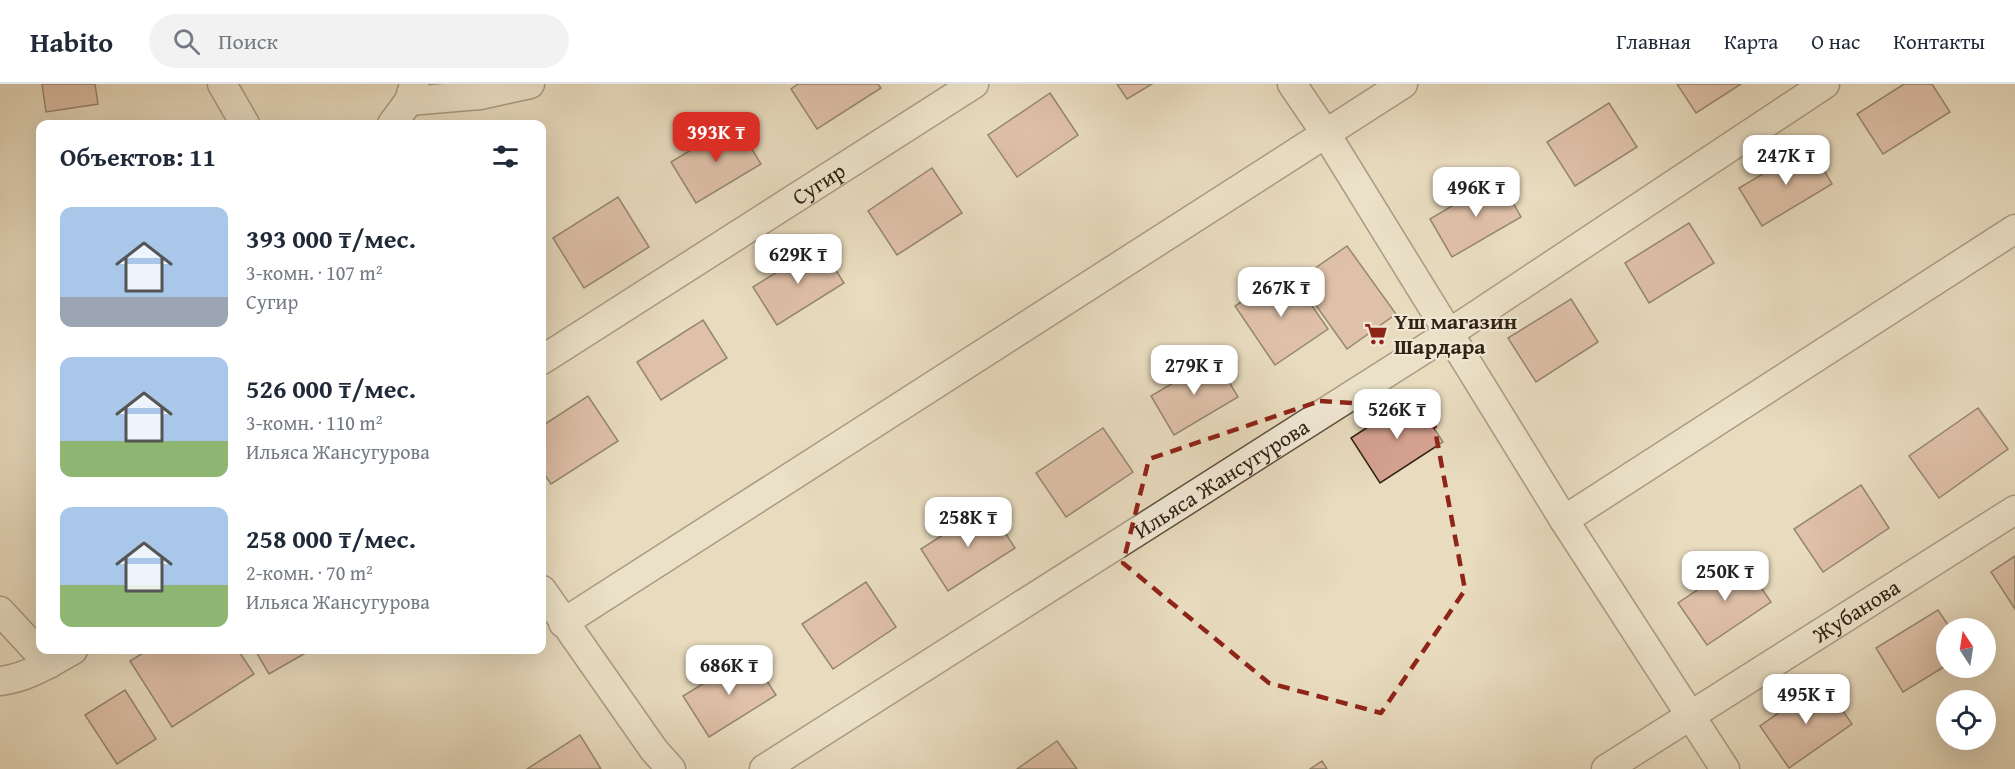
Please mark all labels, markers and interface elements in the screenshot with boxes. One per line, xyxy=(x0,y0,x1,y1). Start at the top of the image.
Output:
search box xyxy=(149,14,569,68)
text: Habito xyxy=(30,21,113,62)
icon: search xyxy=(170,25,203,58)
text: Поиск xyxy=(218,25,278,57)
text: Главная xyxy=(1616,26,1691,57)
text: Карта xyxy=(1724,26,1778,57)
text: О нас xyxy=(1811,26,1860,57)
text: Контакты xyxy=(1893,26,1985,57)
pin: 393K ₸ xyxy=(667,112,765,163)
text: 393K ₸ xyxy=(687,117,745,146)
pin: 247K ₸ xyxy=(1737,135,1835,186)
text: Объектов: 11 xyxy=(60,137,216,176)
icon: filters xyxy=(489,140,522,173)
text: 247K ₸ xyxy=(1757,140,1815,169)
street label: Сугир xyxy=(786,154,851,212)
pin: 496K ₸ xyxy=(1427,167,1525,218)
text: 496K ₸ xyxy=(1447,172,1505,201)
text: 393 000 ₸/мес. xyxy=(246,219,416,258)
icon: home xyxy=(108,231,180,303)
pin: 629K ₸ xyxy=(749,234,847,285)
text: 629K ₸ xyxy=(769,239,827,268)
text: 3-комн. · 107 m² xyxy=(246,258,382,287)
pin: 267K ₸ xyxy=(1232,267,1330,318)
text: 267K ₸ xyxy=(1252,272,1310,301)
text: Сугир xyxy=(246,287,298,316)
place label: Үш магазин Шардара xyxy=(1394,305,1517,362)
supermarket icon: Үш магазин Шардара xyxy=(1363,321,1389,347)
pin: 279K ₸ xyxy=(1145,345,1243,396)
text: 279K ₸ xyxy=(1165,350,1223,379)
text: 526 000 ₸/мес. xyxy=(246,369,416,408)
icon: home xyxy=(108,381,180,453)
pin: 526K ₸ xyxy=(1348,389,1446,440)
text: 526K ₸ xyxy=(1368,394,1426,423)
text: 3-комн. · 110 m² xyxy=(246,408,382,437)
street label: Ильяса Жансугурова xyxy=(1127,410,1316,546)
text: Ильяса Жансугурова xyxy=(246,437,430,466)
pin: 258K ₸ xyxy=(919,497,1017,548)
text: 258K ₸ xyxy=(939,502,997,531)
text: 258 000 ₸/мес. xyxy=(246,519,416,558)
icon: home xyxy=(108,531,180,603)
pin: 250K ₸ xyxy=(1676,551,1774,602)
text: 250K ₸ xyxy=(1696,556,1754,585)
text: 2-комн. · 70 m² xyxy=(246,558,373,587)
street label: Жубанова xyxy=(1805,571,1906,651)
text: Ильяса Жансугурова xyxy=(246,587,430,616)
north arrow xyxy=(1936,618,1996,678)
map controls xyxy=(1936,618,1996,750)
pin: 686K ₸ xyxy=(680,645,778,696)
text: 686K ₸ xyxy=(700,650,758,679)
pin: 495K ₸ xyxy=(1757,674,1855,725)
text: 495K ₸ xyxy=(1777,679,1835,708)
button: locate xyxy=(1936,690,1996,750)

